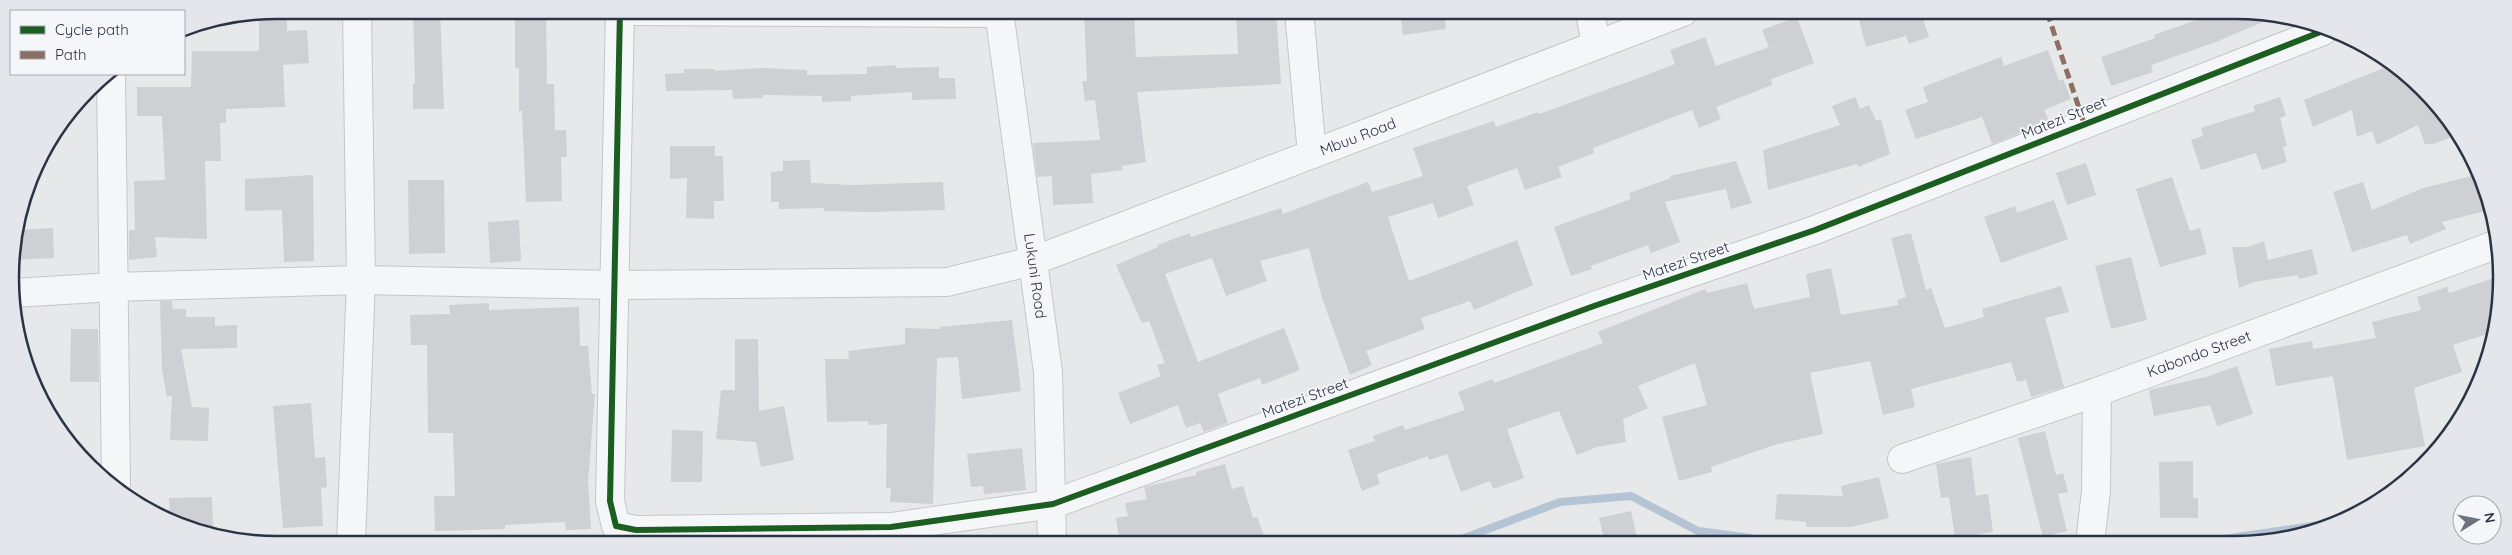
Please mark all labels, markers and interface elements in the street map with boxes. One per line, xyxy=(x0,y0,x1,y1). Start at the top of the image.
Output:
legend xyxy=(10,10,185,75)
text: Cycle path xyxy=(55,20,129,39)
text: Path xyxy=(55,45,87,64)
street label: Matezi Street xyxy=(2018,92,2109,143)
street label: Mbuu Road xyxy=(1317,113,1399,160)
street label: Lukuni Road xyxy=(1020,232,1051,320)
street label: Matezi Street xyxy=(1640,237,1732,284)
street label: Kabondo Street xyxy=(2144,326,2253,381)
street label: Matezi Street xyxy=(1259,373,1351,422)
north arrow xyxy=(2452,495,2502,545)
text: N xyxy=(2480,511,2500,524)

